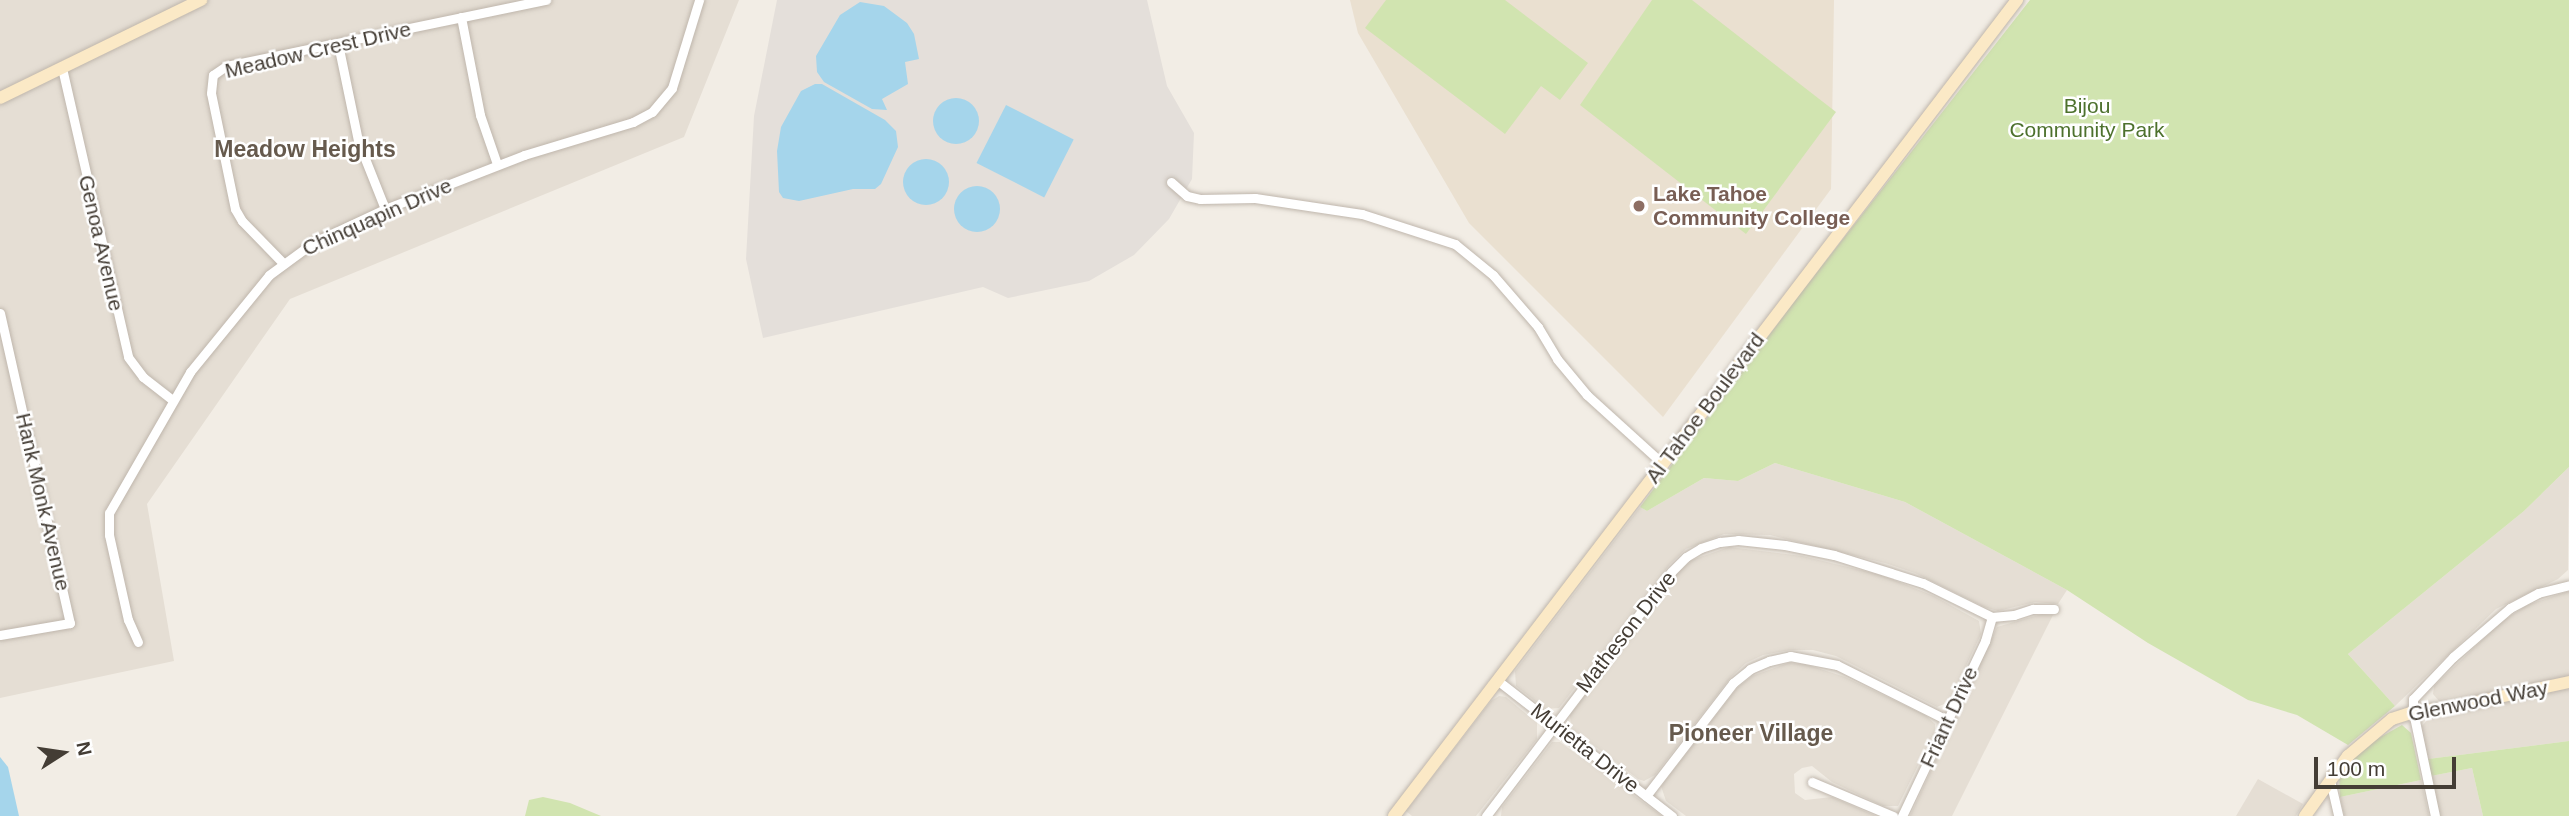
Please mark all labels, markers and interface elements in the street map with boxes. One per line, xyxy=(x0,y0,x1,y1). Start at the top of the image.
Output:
street label: Meadow Crest Drive xyxy=(222,16,414,84)
park label: Bijou Community Park xyxy=(2009,93,2165,143)
district label: Meadow Heights xyxy=(214,135,396,163)
street label: Genoa Avenue xyxy=(73,172,129,314)
street label: Chinquapin Drive xyxy=(298,173,456,261)
place label: Lake Tahoe Community College xyxy=(1653,181,1850,231)
marker: Lake Tahoe Community College xyxy=(1631,198,1647,214)
street label: Al Tahoe Boulevard xyxy=(1640,328,1770,488)
street label: Hank Monk Avenue xyxy=(10,410,76,594)
street label: Matheson Drive xyxy=(1571,566,1681,698)
street label: Friant Drive xyxy=(1915,663,1983,771)
street label: Glenwood Way xyxy=(2406,675,2550,727)
street label: Murietta Drive xyxy=(1526,698,1644,798)
north arrow xyxy=(28,718,98,788)
district label: Pioneer Village xyxy=(1669,719,1833,747)
text: N xyxy=(72,740,96,757)
scale bar xyxy=(2317,742,2459,786)
text: 100 m xyxy=(2327,757,2385,780)

